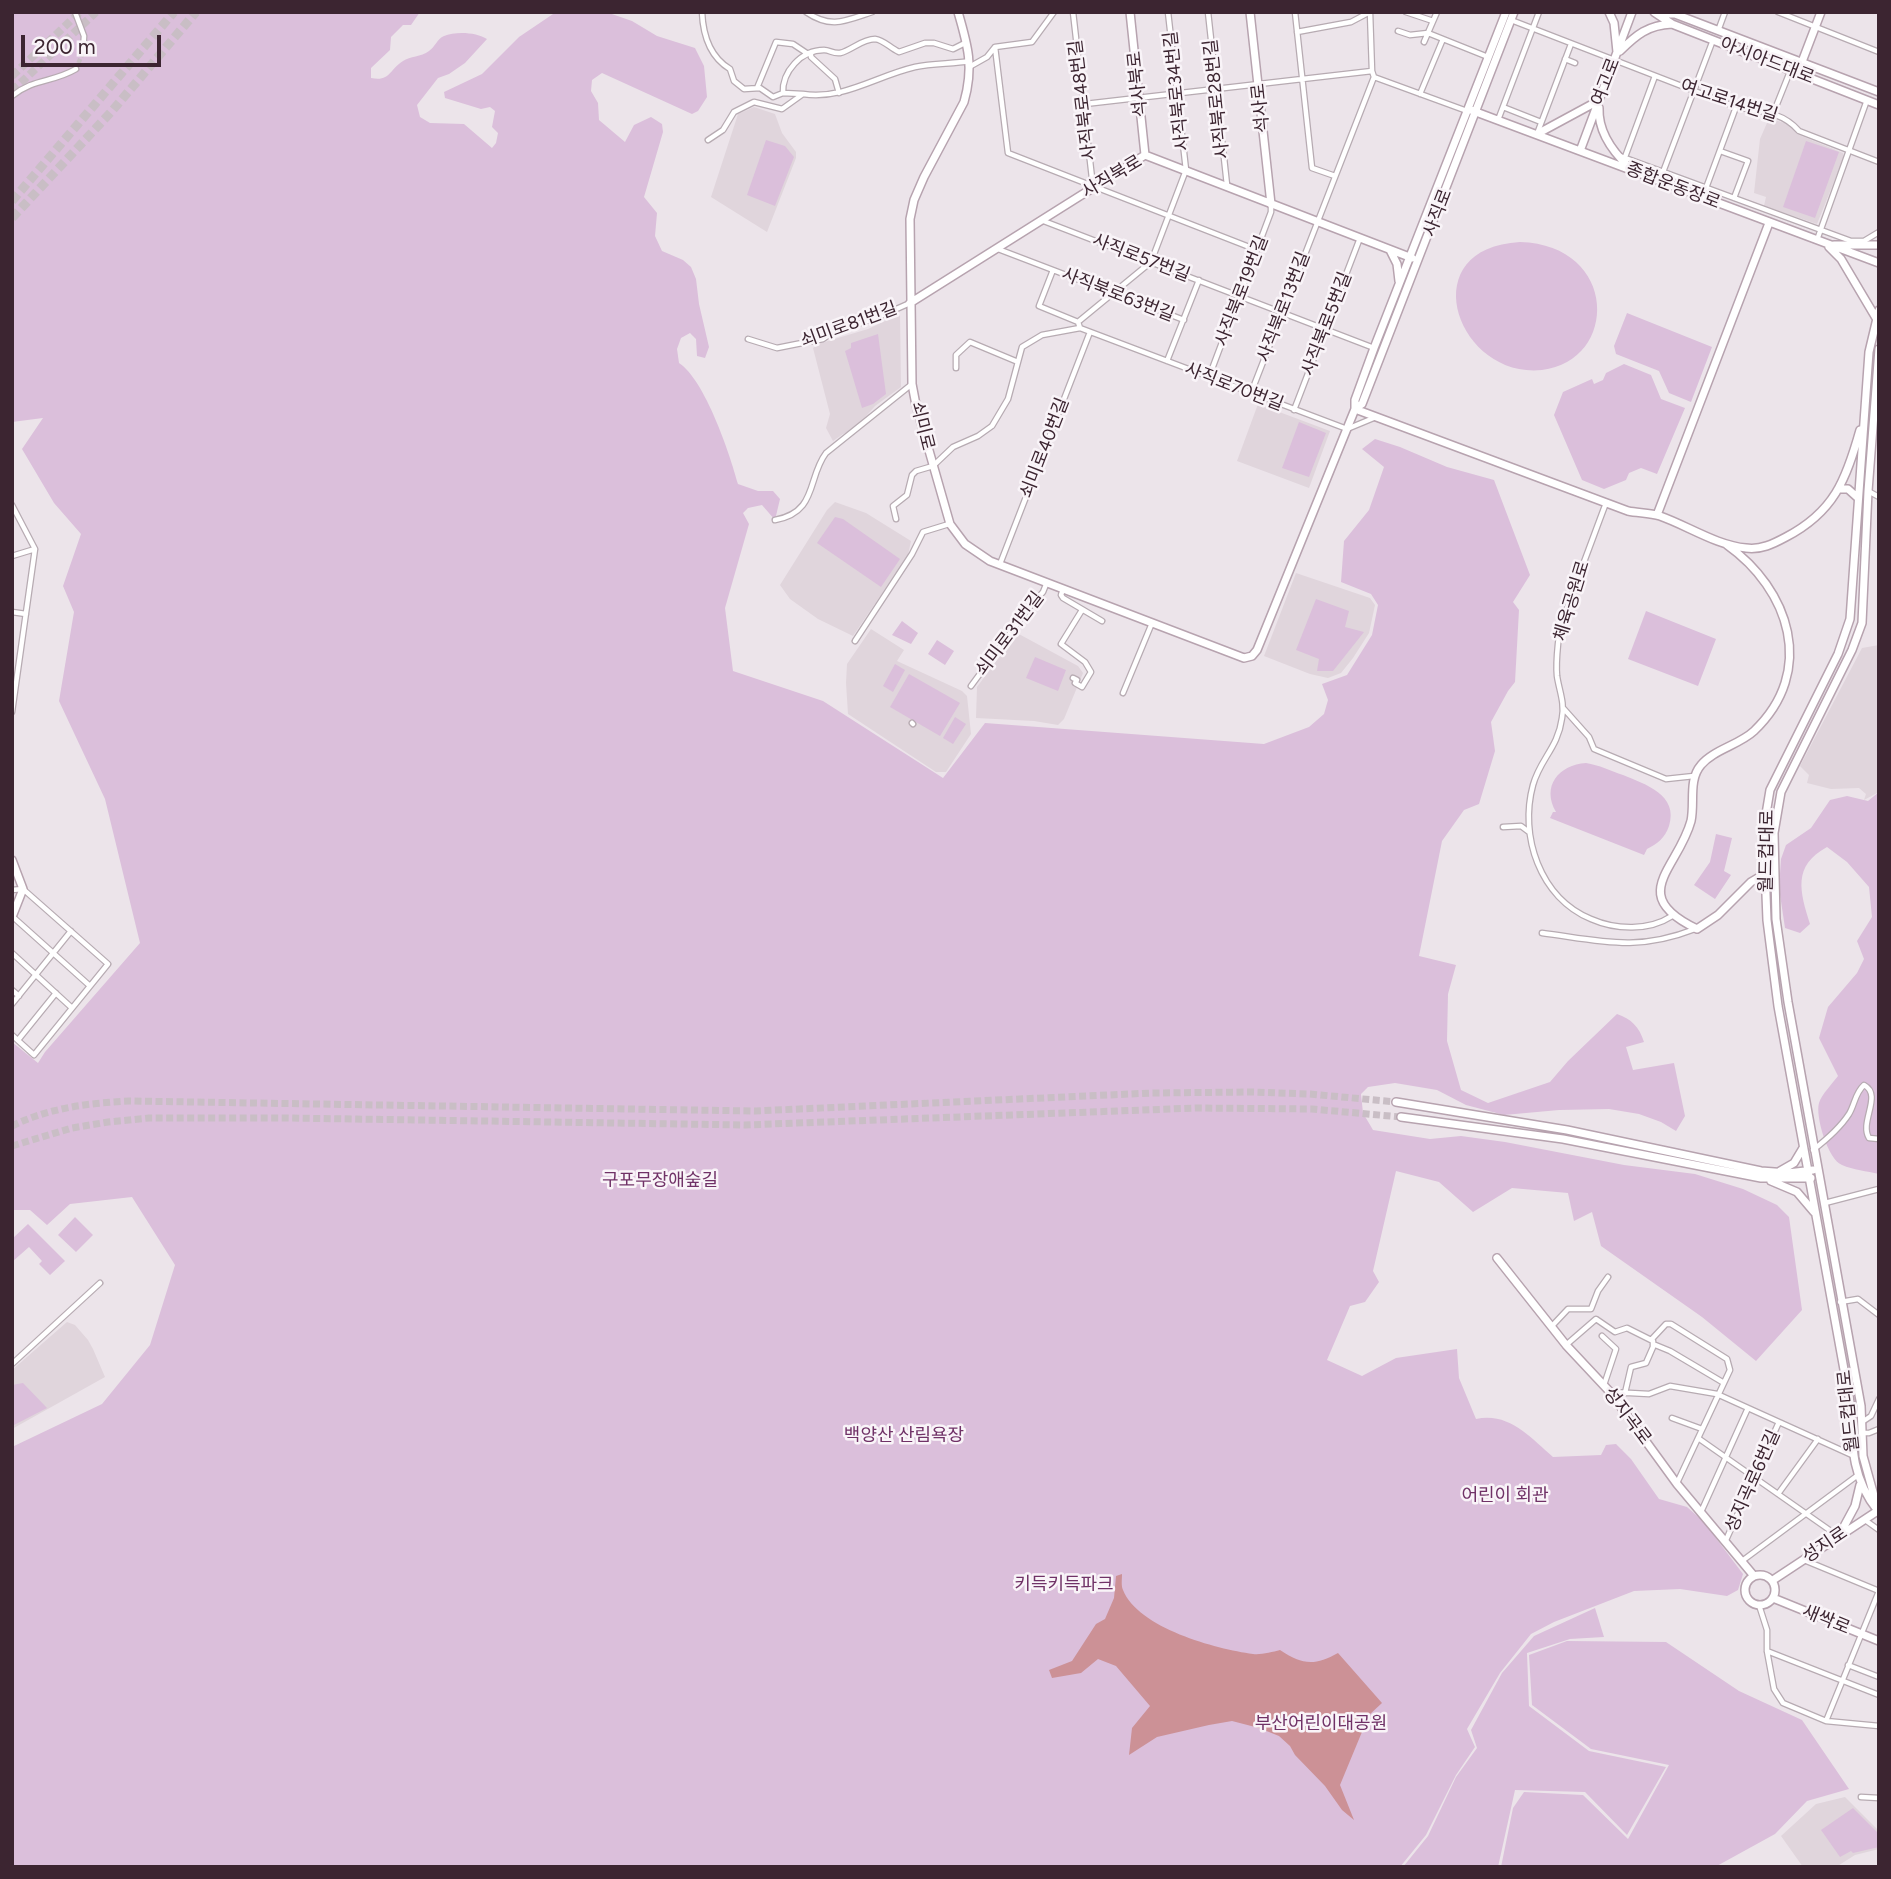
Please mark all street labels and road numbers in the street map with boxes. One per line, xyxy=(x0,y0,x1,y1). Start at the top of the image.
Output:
street label: 사직북로34번길 xyxy=(1160,30,1194,152)
street label: 아시아드대로 xyxy=(1717,33,1817,89)
street label: 사직북로48번길 xyxy=(1065,38,1101,162)
street label: 사직북로28번길 xyxy=(1200,38,1234,160)
street label: 석사북로 xyxy=(1124,50,1152,118)
street label: 여고로 xyxy=(1587,55,1625,109)
street label: 여고로14번길 xyxy=(1677,75,1781,127)
street label: 석사로 xyxy=(1248,82,1274,134)
street label: 사직북로 xyxy=(1078,151,1146,203)
street label: 종합운동장로 xyxy=(1623,158,1723,214)
street label: 사직로 xyxy=(1419,186,1457,240)
street label: 사직로57번길 xyxy=(1089,229,1193,287)
street label: 사직북로19번길 xyxy=(1211,233,1273,349)
street label: 사직북로13번길 xyxy=(1253,249,1315,365)
street label: 사직북로63번길 xyxy=(1058,264,1178,326)
street label: 사직북로5번길 xyxy=(1297,269,1357,379)
street label: 쇠미로81번길 xyxy=(798,298,900,352)
street label: 사직로70번길 xyxy=(1182,358,1286,416)
street label: 쇠미로40번길 xyxy=(1016,395,1074,501)
street label: 쇠미로 xyxy=(906,399,938,453)
street label: 체육공원로 xyxy=(1550,558,1594,644)
street label: 쇠미로31번길 xyxy=(971,588,1049,680)
street label: 월드컵대로 xyxy=(1755,809,1779,893)
street label: 월드컵대로 xyxy=(1834,1369,1864,1453)
street label: 성지곡로 xyxy=(1598,1383,1656,1449)
street label: 성지곡로6번길 xyxy=(1721,1427,1785,1535)
street label: 성지로 xyxy=(1798,1522,1852,1568)
street label: 새싹로 xyxy=(1799,1601,1853,1639)

